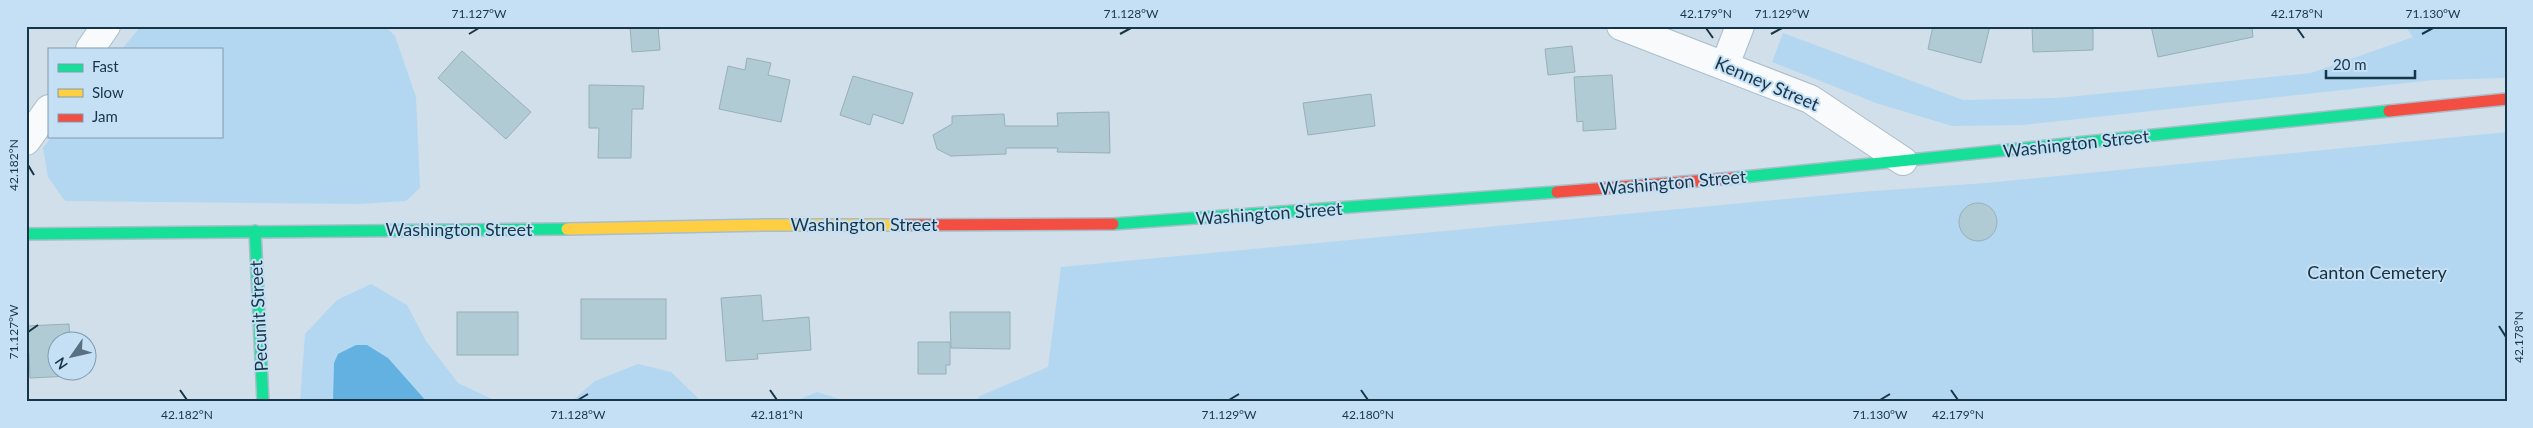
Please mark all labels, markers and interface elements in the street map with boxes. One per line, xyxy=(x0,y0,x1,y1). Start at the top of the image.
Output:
text: 71.127°W xyxy=(451,6,507,21)
text: 71.128°W xyxy=(1103,6,1159,21)
text: 42.179°N xyxy=(1680,6,1732,21)
text: 71.129°W xyxy=(1754,6,1810,21)
text: 42.178°N xyxy=(2271,6,2323,21)
text: 71.130°W xyxy=(2405,6,2461,21)
legend xyxy=(48,48,222,138)
scale bar xyxy=(2326,48,2414,80)
street label: Kenney Street xyxy=(1712,51,1823,115)
text: 20 m xyxy=(2333,55,2367,73)
text: Fast xyxy=(92,57,119,75)
text: Slow xyxy=(92,83,124,101)
text: Jam xyxy=(92,107,118,125)
street label: Washington Street xyxy=(2002,124,2151,162)
text: 42.182°N xyxy=(6,139,21,191)
street label: Washington Street xyxy=(1599,165,1748,199)
street label: Washington Street xyxy=(1195,197,1343,229)
street label: Washington Street xyxy=(791,213,938,235)
street label: Washington Street xyxy=(386,218,533,240)
street label: Pecunit Street xyxy=(244,259,272,372)
park label: Canton Cemetery xyxy=(2307,261,2447,283)
text: 71.127°W xyxy=(6,304,21,360)
text: 42.178°N xyxy=(2511,311,2526,363)
north arrow xyxy=(48,330,98,380)
text: N xyxy=(51,354,71,373)
text: 42.182°N xyxy=(161,407,213,422)
text: 71.128°W xyxy=(550,407,606,422)
text: 42.181°N xyxy=(751,407,803,422)
text: 71.129°W xyxy=(1201,407,1257,422)
text: 42.180°N xyxy=(1342,407,1394,422)
text: 71.130°W xyxy=(1852,407,1908,422)
text: 42.179°N xyxy=(1932,407,1984,422)

